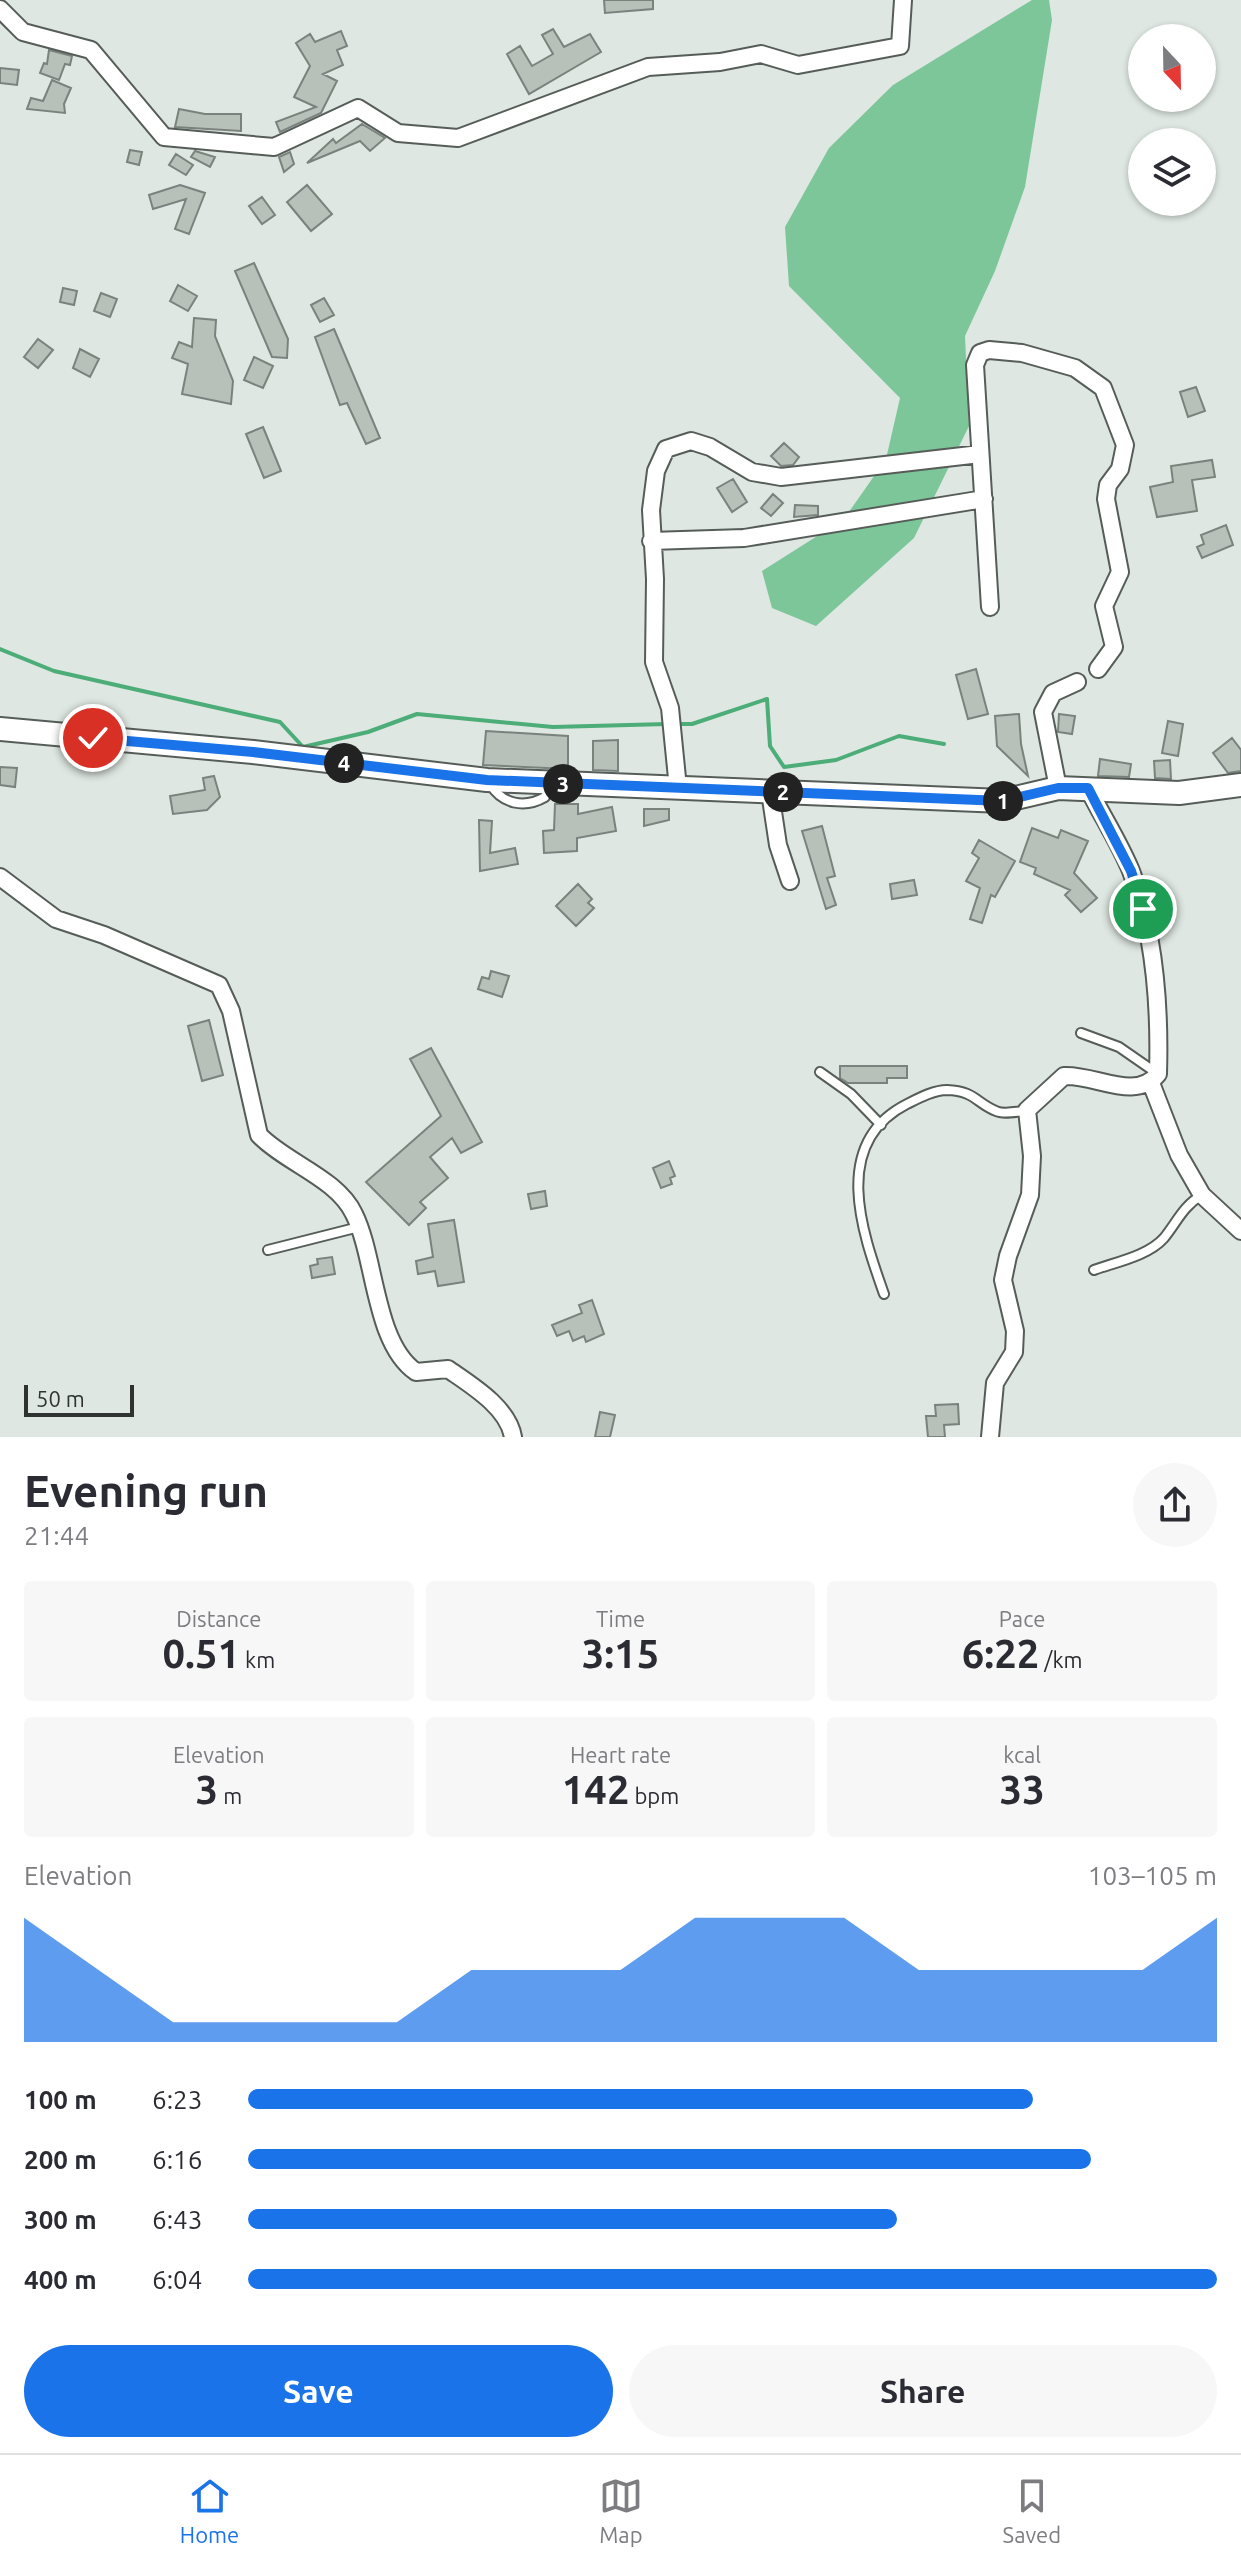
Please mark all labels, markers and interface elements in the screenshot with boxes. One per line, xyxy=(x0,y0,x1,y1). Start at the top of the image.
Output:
north arrow xyxy=(1128,24,1216,112)
map controls xyxy=(1128,24,1216,216)
button: layers xyxy=(1128,128,1216,216)
pin xyxy=(59,704,127,772)
icon: check xyxy=(71,716,115,760)
pin: 4 xyxy=(324,743,364,783)
text: 4 xyxy=(338,750,350,775)
pin: 3 xyxy=(543,764,583,804)
text: 3 xyxy=(557,771,569,796)
pin: 2 xyxy=(763,772,803,812)
text: 2 xyxy=(777,779,789,804)
pin: 1 xyxy=(983,781,1023,821)
text: 1 xyxy=(997,788,1009,813)
pin xyxy=(1109,875,1177,943)
icon: arrive xyxy=(1121,887,1165,931)
scale bar xyxy=(24,1381,134,1417)
text: 50 m xyxy=(36,1386,85,1411)
button: share xyxy=(1133,1463,1217,1547)
text: Evening run xyxy=(24,1466,268,1515)
text: 21:44 xyxy=(24,1521,89,1550)
text: Distance xyxy=(176,1606,261,1631)
text: Time xyxy=(596,1606,645,1631)
text: Pace xyxy=(999,1606,1045,1631)
text: 0.51 xyxy=(162,1631,240,1676)
text: 3:15 xyxy=(582,1631,659,1676)
text: 6:22 xyxy=(962,1631,1039,1676)
text: km xyxy=(240,1647,275,1672)
text: /km xyxy=(1039,1647,1083,1672)
text: Elevation xyxy=(173,1742,265,1767)
text: Heart rate xyxy=(570,1742,671,1767)
text: kcal xyxy=(1003,1742,1041,1767)
text: 3 xyxy=(196,1767,218,1812)
text: 142 xyxy=(562,1767,629,1812)
text: 33 xyxy=(1000,1767,1045,1812)
text: m xyxy=(218,1783,242,1808)
text: bpm xyxy=(629,1783,679,1808)
text: Elevation xyxy=(24,1861,132,1890)
text: 103–105 m xyxy=(1088,1861,1217,1890)
text: 100 m xyxy=(24,2085,97,2114)
text: 6:23 xyxy=(152,2085,202,2114)
text: 200 m xyxy=(24,2145,97,2174)
text: 6:16 xyxy=(152,2145,202,2174)
text: 300 m xyxy=(24,2205,97,2234)
text: 6:43 xyxy=(152,2205,202,2234)
text: 400 m xyxy=(24,2265,97,2294)
text: 6:04 xyxy=(152,2265,202,2294)
button: Save xyxy=(24,2345,613,2437)
button: Share xyxy=(629,2345,1217,2437)
tab: Home xyxy=(180,2474,239,2547)
tab: Map xyxy=(599,2474,643,2547)
tab: Saved xyxy=(1003,2474,1061,2547)

